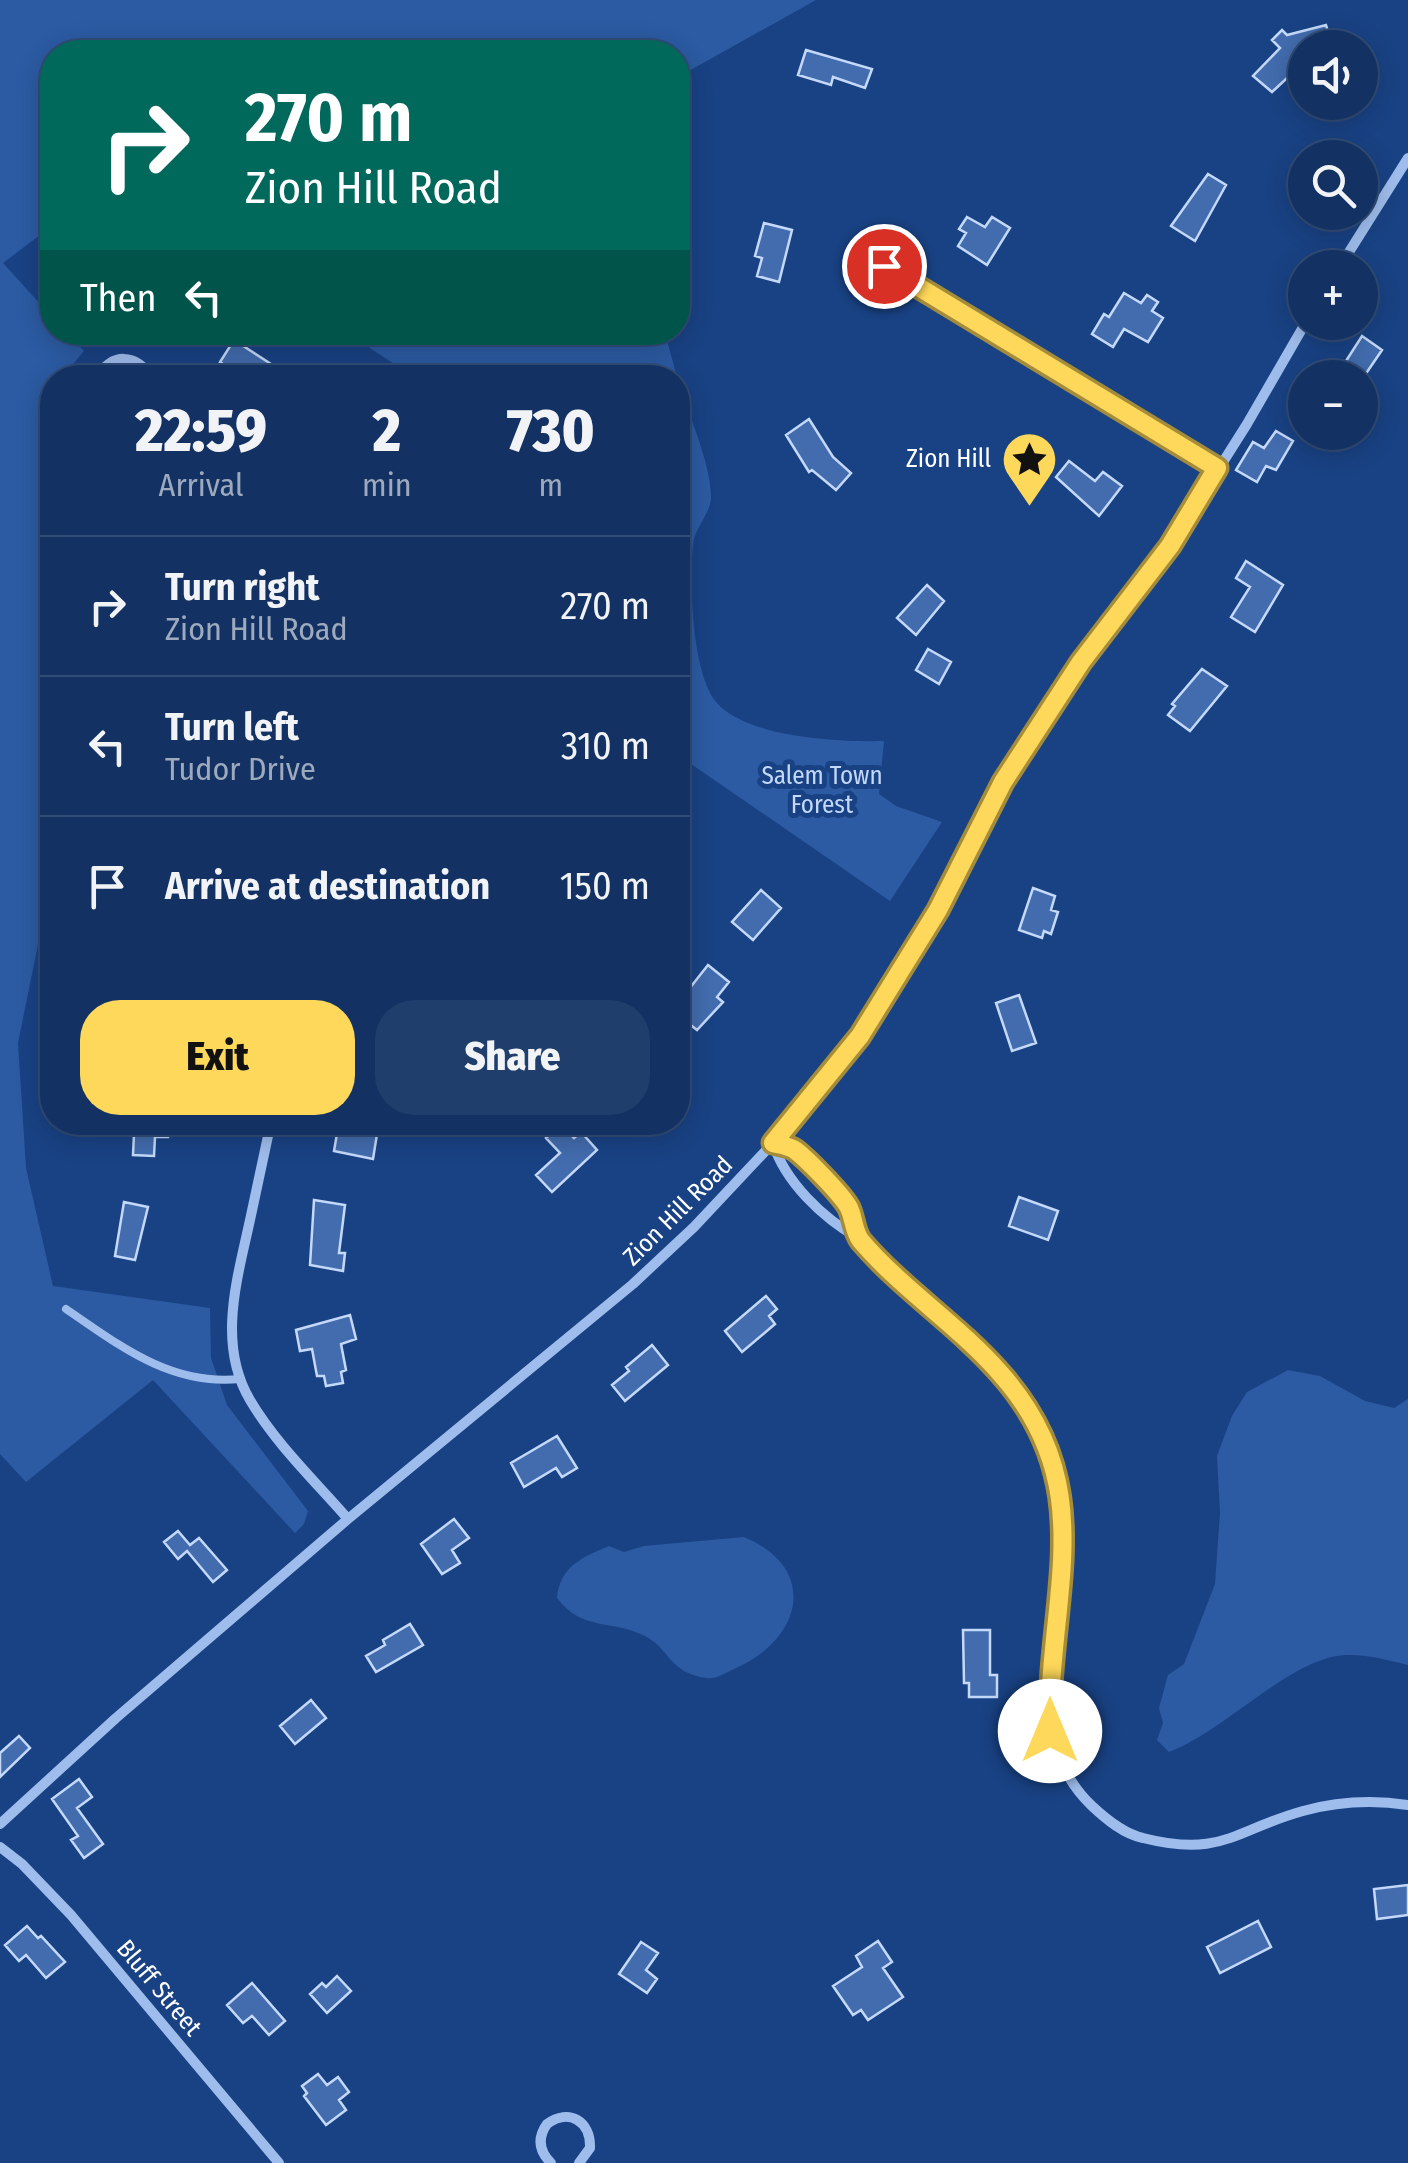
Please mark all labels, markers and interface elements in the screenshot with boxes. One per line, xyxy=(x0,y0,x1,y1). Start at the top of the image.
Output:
map controls xyxy=(1288,30,1378,450)
button: sound xyxy=(1288,30,1378,120)
text: 270 m xyxy=(245,76,412,160)
icon: right xyxy=(80,80,210,210)
button: search xyxy=(1288,140,1378,230)
text: Zion Hill Road xyxy=(245,161,502,215)
pin xyxy=(842,224,927,309)
icon: arrive xyxy=(857,239,912,294)
button: + xyxy=(1288,250,1378,340)
icon: left xyxy=(176,270,231,325)
text: Then xyxy=(80,275,156,321)
button: − xyxy=(1288,360,1378,450)
text: 22:59 xyxy=(135,395,267,467)
text: 2 xyxy=(373,395,401,467)
text: 730 xyxy=(507,395,595,467)
place icon: Zion Hill xyxy=(1000,429,1060,508)
place label: Zion Hill xyxy=(906,444,991,474)
text: Arrival xyxy=(159,466,243,504)
text: min xyxy=(362,466,412,504)
text: m xyxy=(538,466,563,504)
text: Turn right xyxy=(165,564,319,610)
icon: right xyxy=(80,579,135,634)
text: 270 m xyxy=(561,583,650,629)
text: Zion Hill Road xyxy=(165,610,348,648)
text: Turn left xyxy=(165,704,299,750)
icon: left xyxy=(80,719,135,774)
text: 310 m xyxy=(561,723,650,769)
text: Tudor Drive xyxy=(165,750,316,788)
park label: Salem Town Forest xyxy=(761,761,883,820)
icon: arrive xyxy=(80,859,135,914)
text: Arrive at destination xyxy=(165,863,490,909)
text: 150 m xyxy=(560,863,650,909)
button: Exit xyxy=(80,1000,355,1115)
button: Share xyxy=(375,1000,650,1115)
street label: Zion Hill Road xyxy=(617,1150,739,1272)
position arrow xyxy=(998,1679,1102,1783)
street label: Bluff Street xyxy=(110,1934,208,2043)

